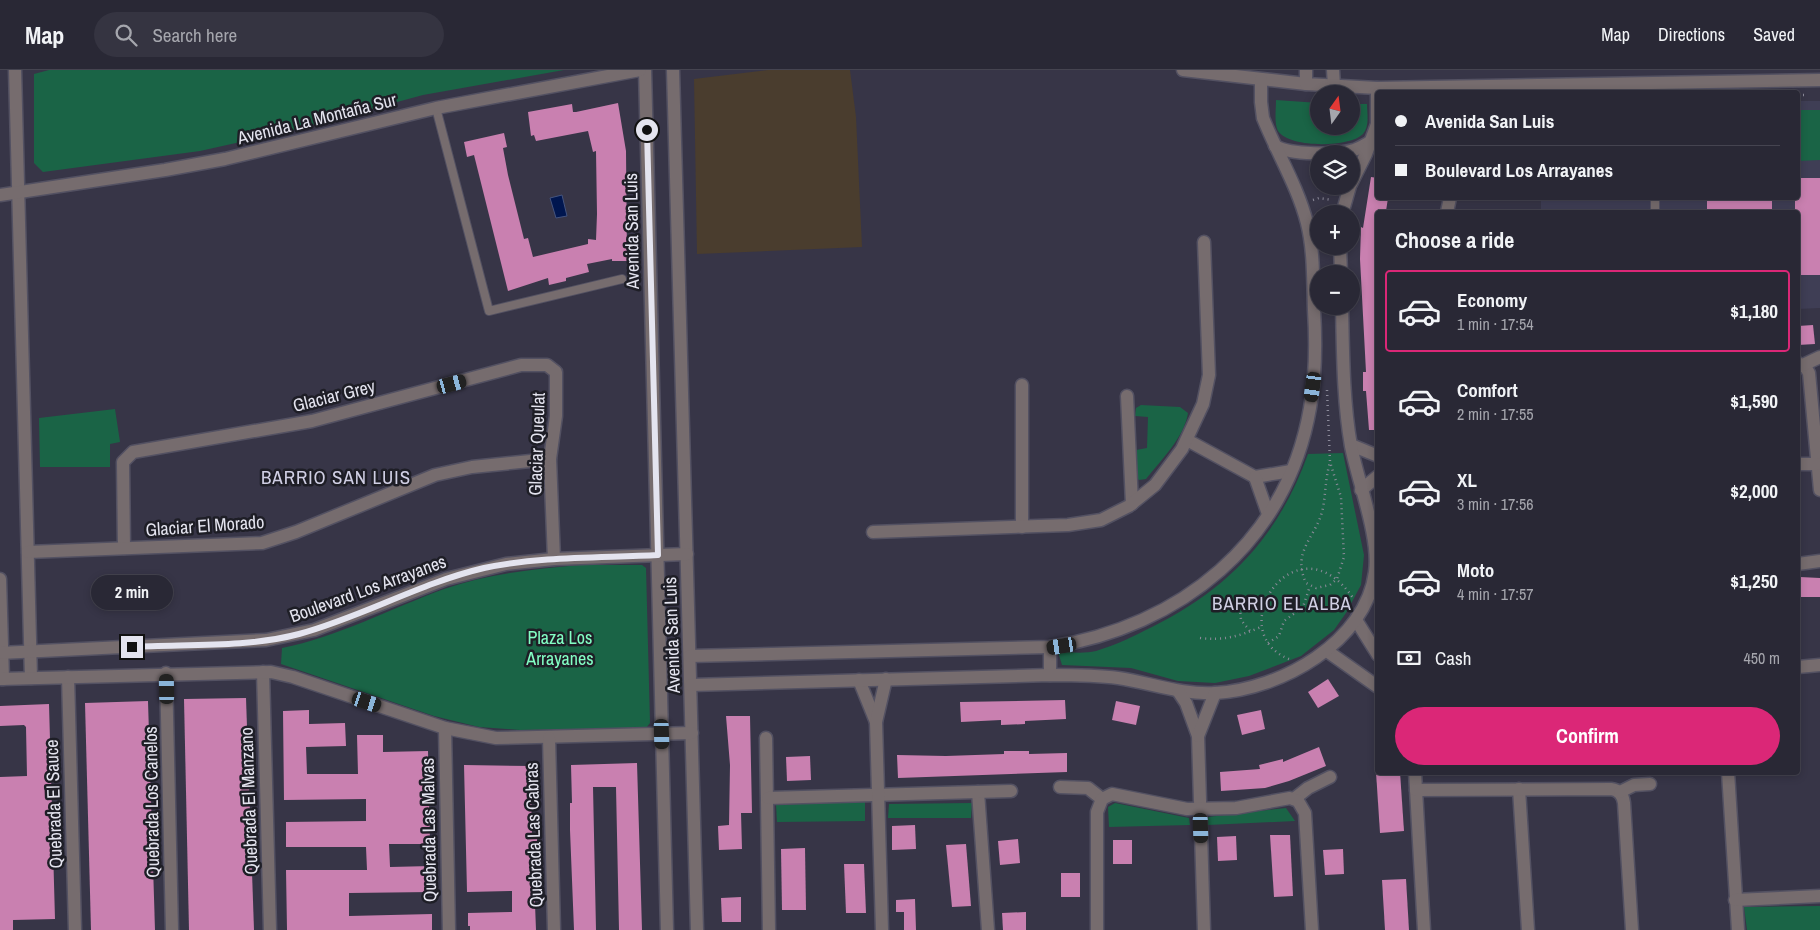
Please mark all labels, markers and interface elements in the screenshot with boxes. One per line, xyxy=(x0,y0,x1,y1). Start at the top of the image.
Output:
search box xyxy=(94,12,444,57)
text: Map xyxy=(25,19,64,51)
icon: search xyxy=(112,21,140,49)
text: Search here xyxy=(152,22,237,48)
text: Map xyxy=(1601,22,1630,47)
text: Directions xyxy=(1658,22,1725,47)
text: Saved xyxy=(1753,22,1795,47)
north arrow xyxy=(1310,85,1360,135)
map controls xyxy=(1310,85,1360,315)
street label: Avenida La Montaña Sur xyxy=(234,87,399,151)
text: Avenida San Luis xyxy=(1425,108,1554,134)
route start xyxy=(636,119,658,141)
button: layers xyxy=(1310,145,1360,195)
text: Boulevard Los Arrayanes xyxy=(1425,157,1613,183)
street label: Avenida San Luis xyxy=(618,173,645,290)
button: + xyxy=(1310,205,1360,255)
text: Choose a ride xyxy=(1395,225,1514,255)
button: − xyxy=(1310,265,1360,315)
text: Economy xyxy=(1457,287,1527,313)
icon: car xyxy=(1397,289,1442,334)
text: $1,180 xyxy=(1730,298,1778,324)
text: 1 min · 17:54 xyxy=(1457,313,1534,335)
car xyxy=(1303,371,1322,403)
street label: Glaciar Grey xyxy=(290,373,378,418)
car xyxy=(435,373,468,395)
text: Comfort xyxy=(1457,377,1518,403)
icon: car xyxy=(1397,379,1442,424)
text: $1,590 xyxy=(1730,388,1778,414)
street label: Glaciar Queulat xyxy=(522,392,551,496)
text: 2 min · 17:55 xyxy=(1457,403,1534,425)
district label: BARRIO SAN LUIS xyxy=(261,464,411,490)
text: XL xyxy=(1457,467,1477,493)
icon: car xyxy=(1397,469,1442,514)
text: $2,000 xyxy=(1730,478,1778,504)
text: 3 min · 17:56 xyxy=(1457,493,1534,515)
street label: Glaciar El Morado xyxy=(145,509,265,542)
street label: Boulevard Los Arrayanes xyxy=(286,549,450,628)
text: Moto xyxy=(1457,557,1494,583)
icon: car xyxy=(1397,559,1442,604)
text: $1,250 xyxy=(1730,568,1778,594)
callout: 2 min xyxy=(91,574,173,610)
street label: Avenida San Luis xyxy=(657,576,686,695)
text: 2 min xyxy=(115,581,149,603)
text: 4 min · 17:57 xyxy=(1457,583,1534,605)
district label: BARRIO EL ALBA xyxy=(1212,590,1352,616)
park label: Plaza Los Arrayanes xyxy=(525,625,594,671)
route end xyxy=(121,636,143,658)
car xyxy=(1046,636,1077,656)
icon: cash xyxy=(1395,644,1423,672)
text: Cash xyxy=(1435,645,1471,671)
text: 450 m xyxy=(1744,647,1780,669)
car xyxy=(159,674,174,704)
car xyxy=(350,690,383,714)
button: Confirm xyxy=(1395,707,1780,765)
car xyxy=(653,719,670,749)
street label: Quebrada Los Canelos xyxy=(138,726,165,878)
street label: Quebrada El Manzano xyxy=(233,727,264,875)
street label: Quebrada El Sauce xyxy=(39,739,68,869)
street label: Quebrada Las Malvas xyxy=(415,758,442,902)
street label: Quebrada Las Cabras xyxy=(518,762,549,908)
car xyxy=(1192,813,1209,843)

